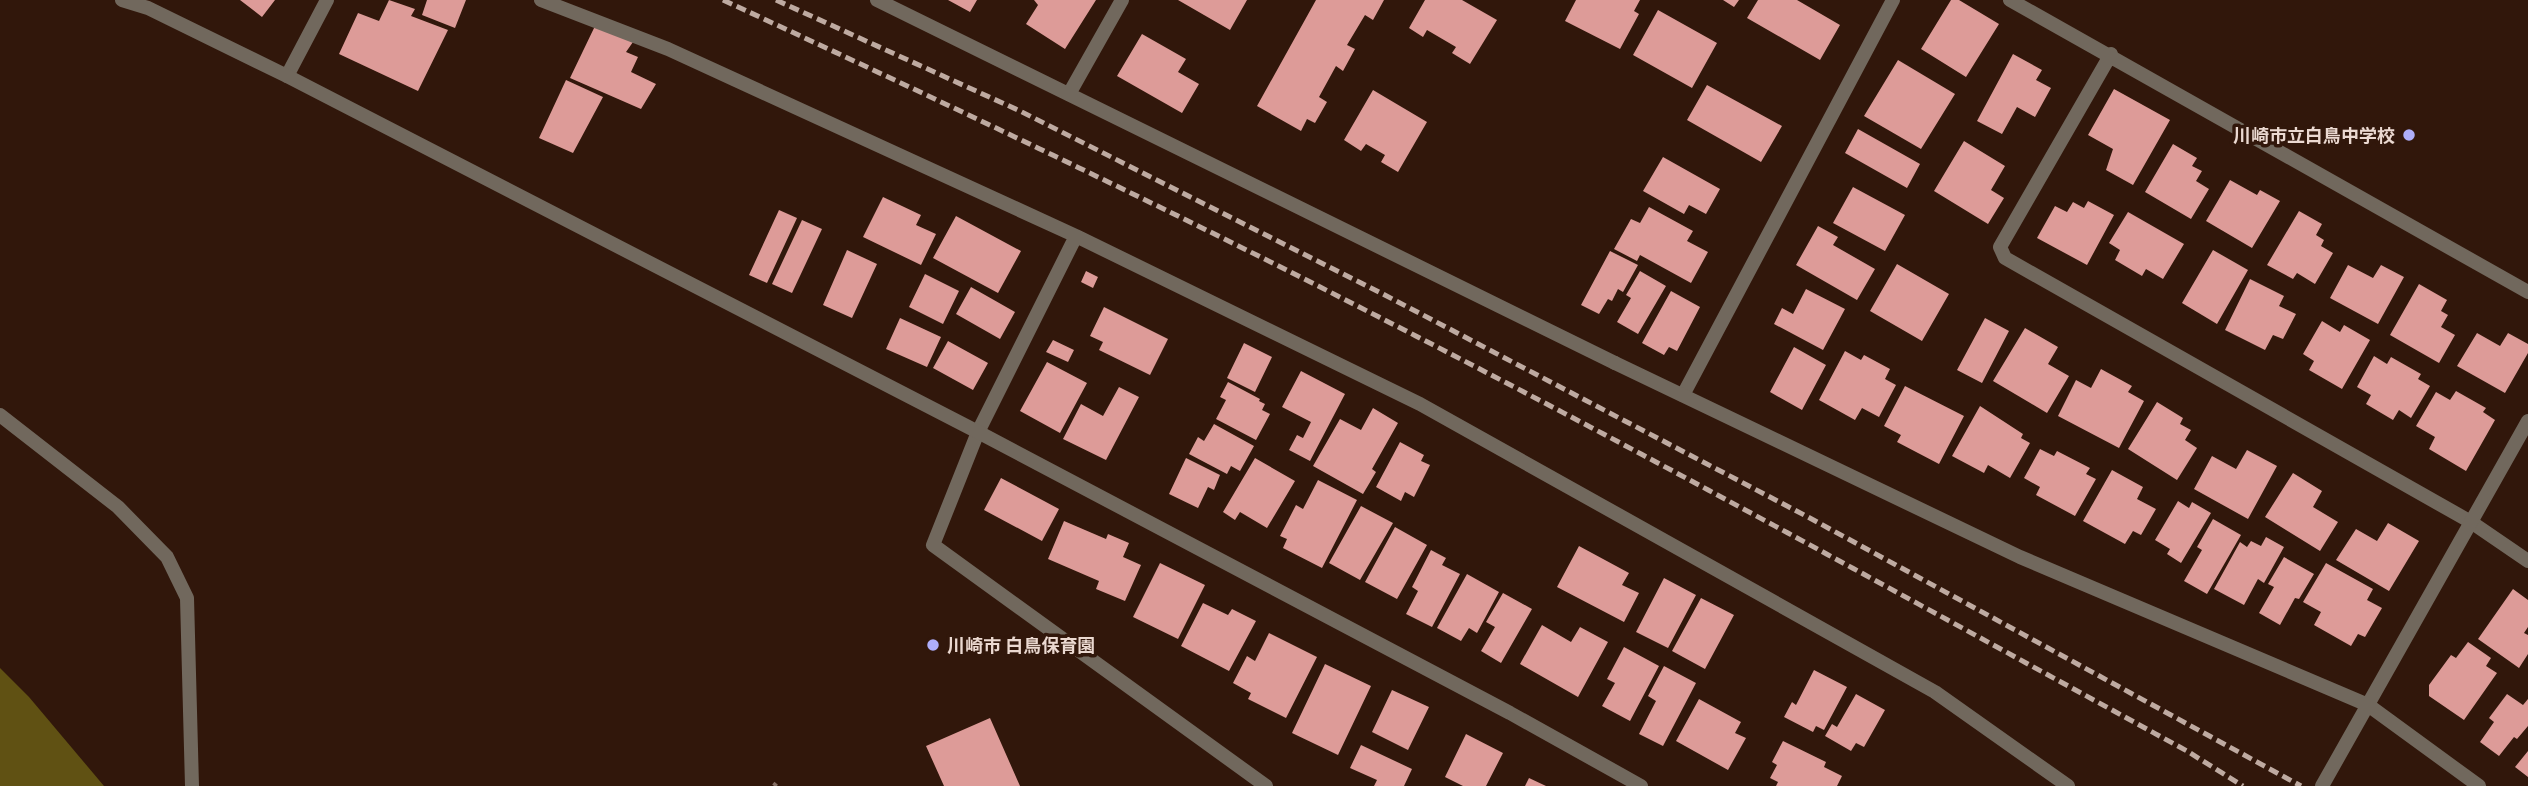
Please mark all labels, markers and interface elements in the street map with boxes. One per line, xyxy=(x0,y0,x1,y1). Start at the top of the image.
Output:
place label: 川崎市立白鳥中学校 xyxy=(2233,125,2395,146)
marker: 川崎市立白鳥中学校 xyxy=(2401,127,2417,143)
place label: 川崎市 白鳥保育園 xyxy=(947,635,1095,656)
marker: 川崎市 白鳥保育園 xyxy=(925,637,941,653)

